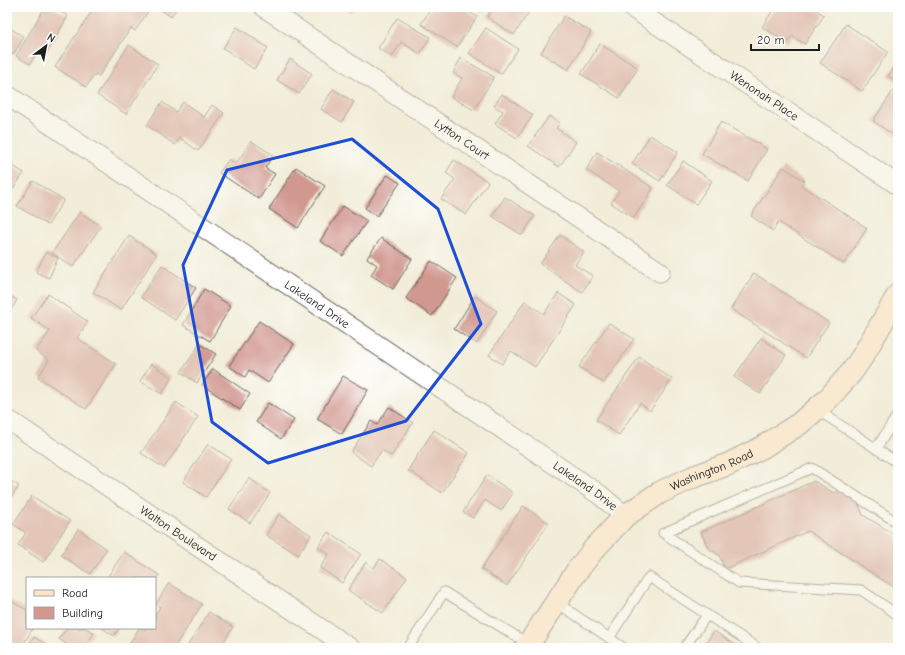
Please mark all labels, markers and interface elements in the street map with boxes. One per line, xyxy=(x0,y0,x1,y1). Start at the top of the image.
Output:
north arrow xyxy=(26,26,66,66)
scale bar xyxy=(751,26,819,52)
text: N xyxy=(45,31,58,45)
text: 20 m xyxy=(757,33,785,47)
street label: Wenonah Place xyxy=(727,68,801,124)
street label: Lytton Court xyxy=(432,116,492,163)
street label: Lakeland Drive xyxy=(282,277,352,331)
street label: Washington Road xyxy=(668,446,756,494)
street label: Lakeland Drive xyxy=(551,458,620,513)
street label: Walton Boulevard xyxy=(137,503,219,564)
legend xyxy=(26,577,156,629)
text: Road xyxy=(62,586,88,600)
text: Building xyxy=(62,606,103,620)

